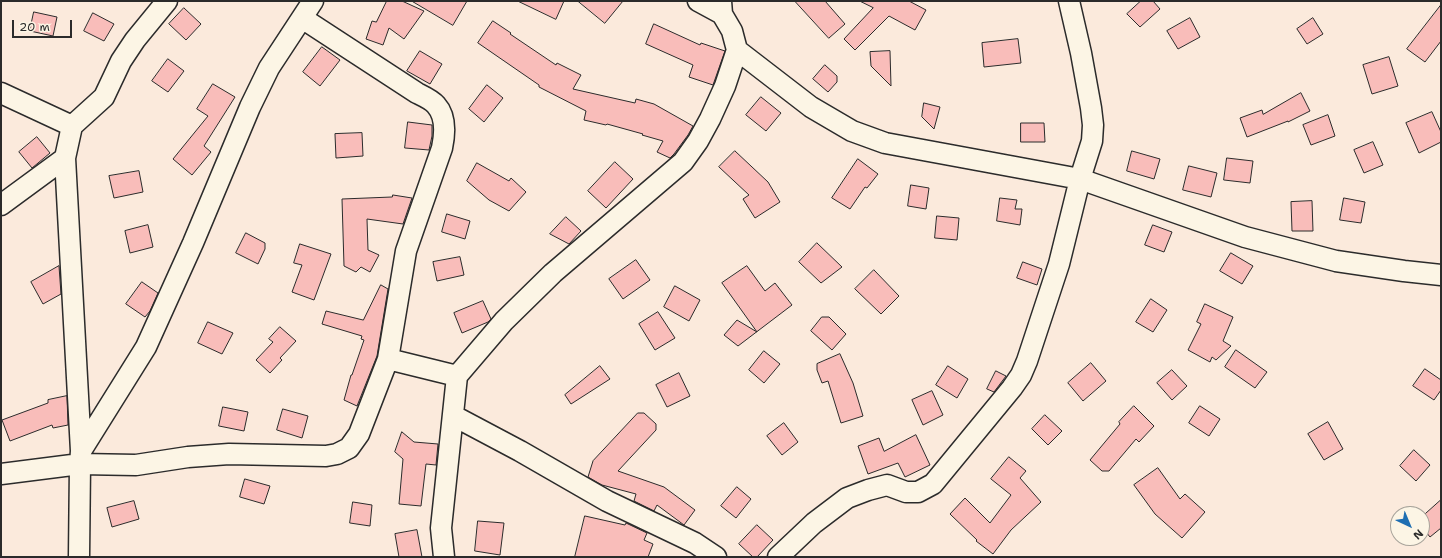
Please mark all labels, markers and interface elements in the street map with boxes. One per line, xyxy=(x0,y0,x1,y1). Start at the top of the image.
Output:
scale bar xyxy=(14,12,74,38)
text: 20 m xyxy=(19,19,50,35)
north arrow xyxy=(1390,506,1430,546)
text: N xyxy=(1410,526,1426,543)

